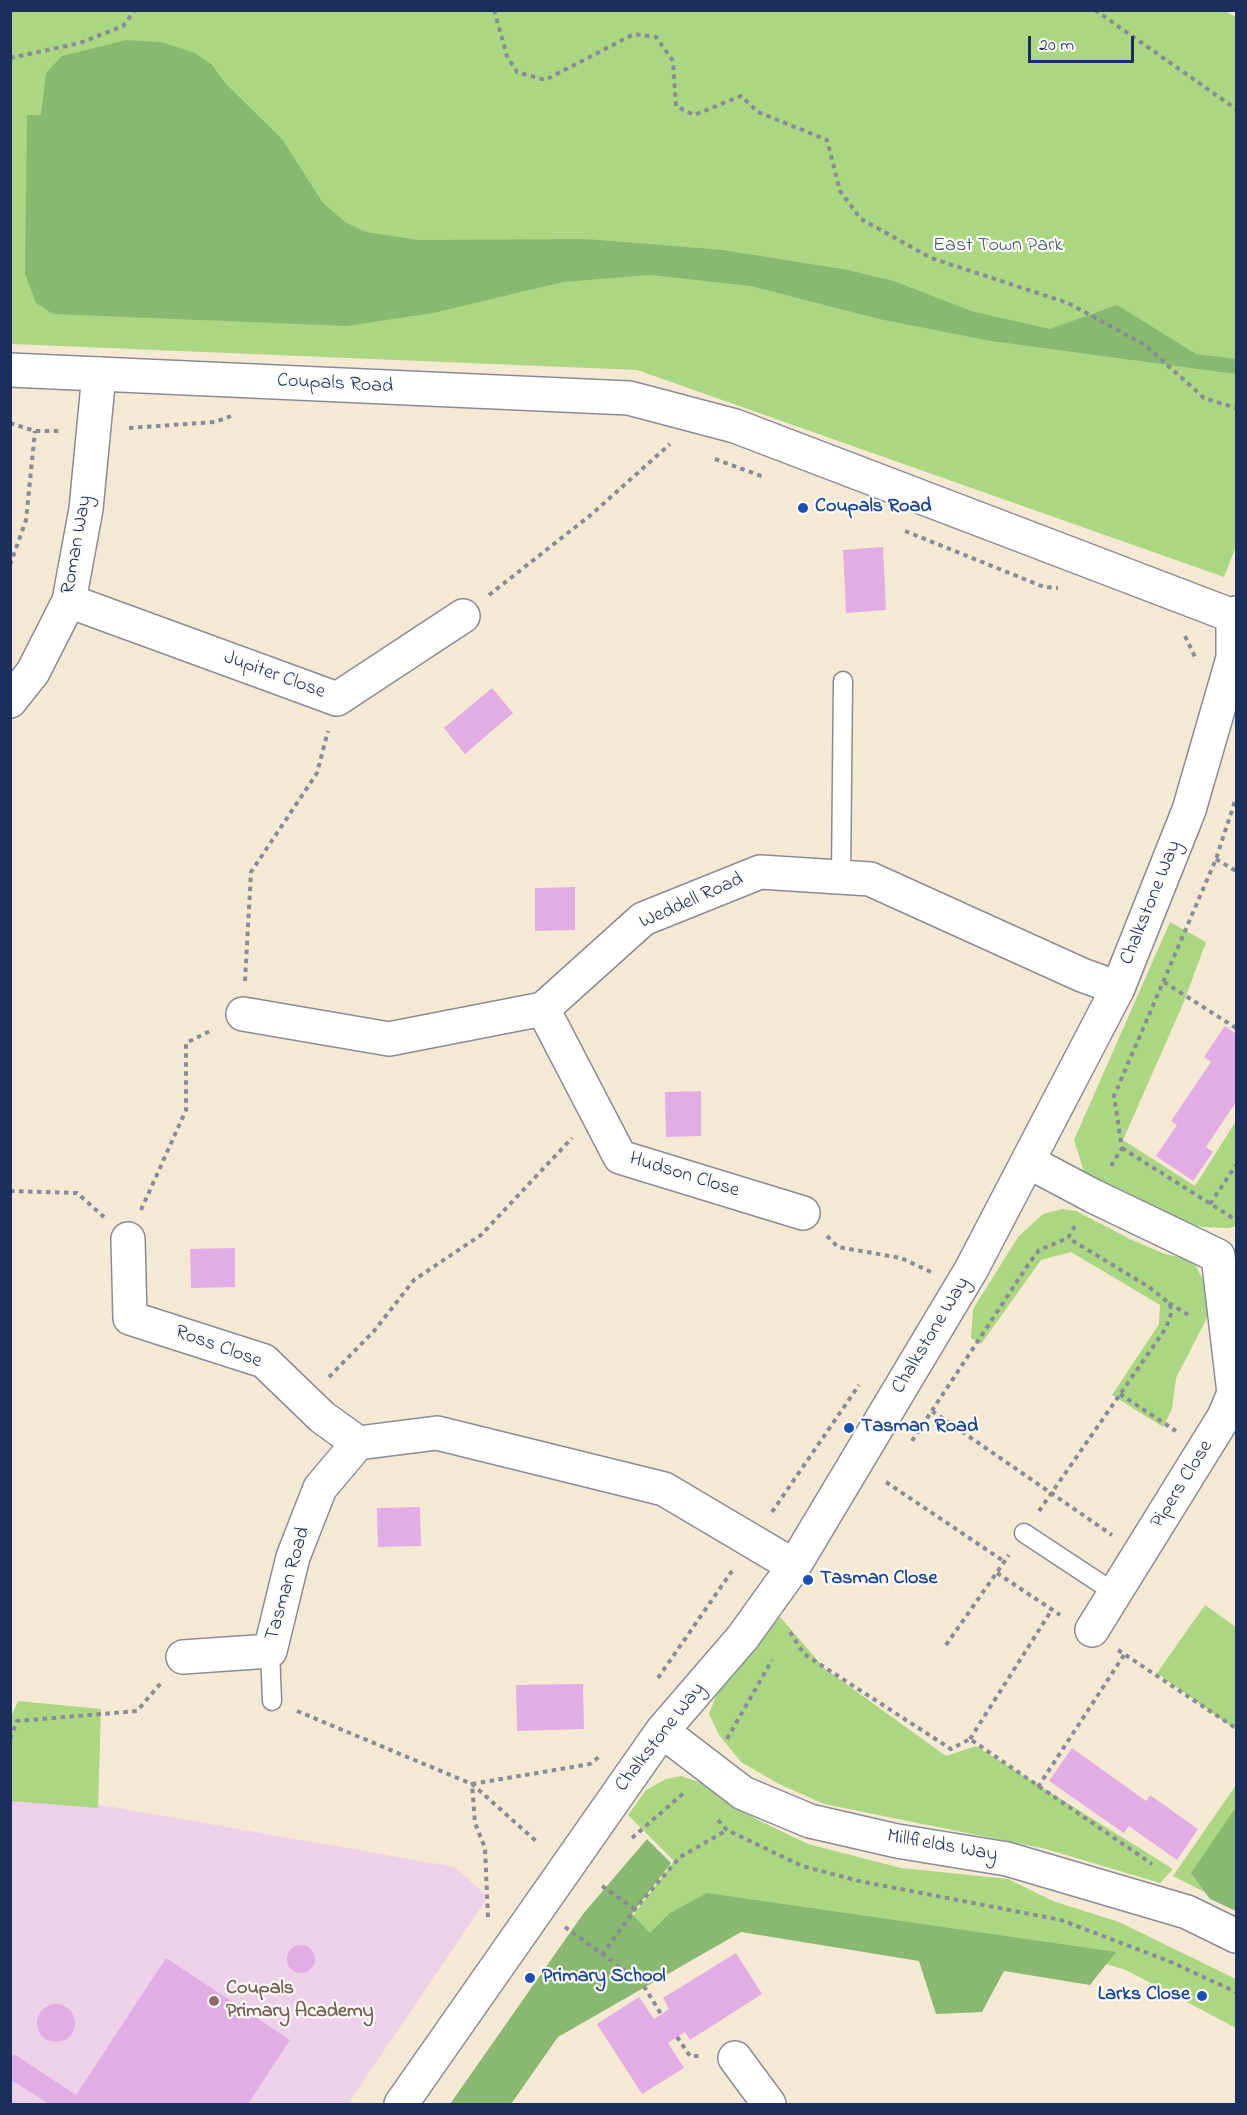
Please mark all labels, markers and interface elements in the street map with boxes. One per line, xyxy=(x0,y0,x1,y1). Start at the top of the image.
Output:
scale bar xyxy=(1031,24,1138,62)
text: 20 m xyxy=(1039,33,1074,59)
park label: East Town Park xyxy=(933,235,1063,259)
street label: Coupals Road xyxy=(276,370,394,400)
street label: Roman Way xyxy=(57,494,99,596)
place label: Coupals Road xyxy=(815,496,931,520)
marker: Coupals Road xyxy=(796,501,810,515)
street label: Jupiter Close xyxy=(220,647,328,705)
street label: Chalkstone Way xyxy=(1116,837,1188,969)
street label: Weddell Road xyxy=(636,868,748,936)
street label: Hudson Close xyxy=(626,1148,742,1204)
street label: Chalkstone Way xyxy=(888,1273,976,1399)
street label: Ross Close xyxy=(171,1321,265,1375)
place label: Tasman Road xyxy=(861,1416,978,1440)
marker: Tasman Road xyxy=(842,1421,856,1435)
street label: Pipers Close xyxy=(1147,1437,1219,1533)
street label: Tasman Road xyxy=(261,1524,317,1644)
place label: Tasman Close xyxy=(820,1568,937,1592)
marker: Tasman Close xyxy=(801,1573,815,1587)
street label: Chalkstone Way xyxy=(611,1679,711,1797)
street label: Millfields Way xyxy=(885,1826,999,1868)
place label: Primary School xyxy=(542,1966,666,1990)
marker: Primary School xyxy=(523,1971,537,1985)
place label: Coupals Primary Academy xyxy=(226,1978,374,2025)
place label: Larks Close xyxy=(1098,1984,1190,2008)
marker: Larks Close xyxy=(1195,1989,1209,2003)
marker: Coupals Primary Academy xyxy=(207,1994,221,2008)

